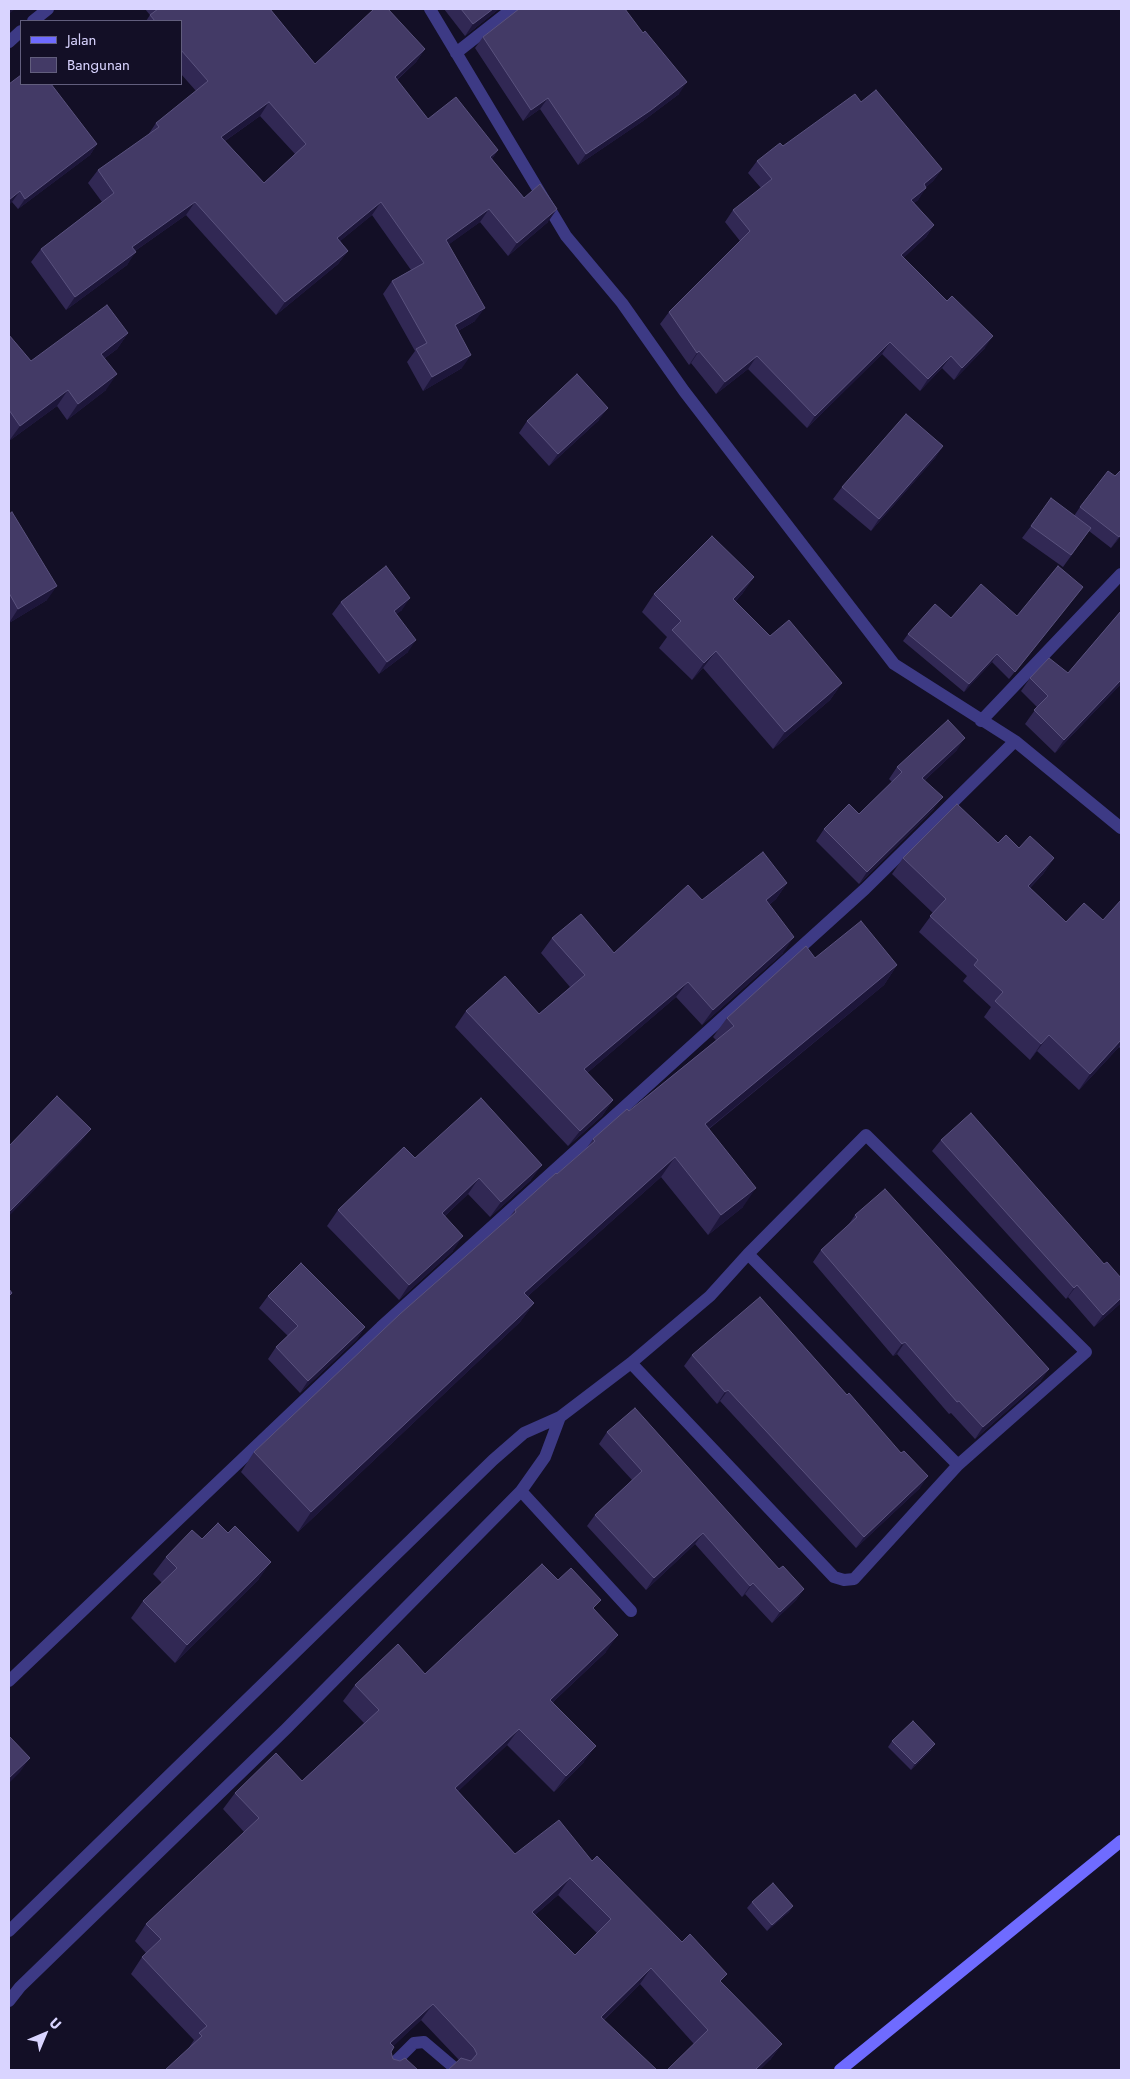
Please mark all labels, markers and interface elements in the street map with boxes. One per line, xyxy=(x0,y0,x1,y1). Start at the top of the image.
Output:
legend xyxy=(20,20,182,85)
text: Jalan xyxy=(67,29,96,51)
text: Bangunan xyxy=(67,54,130,76)
north arrow xyxy=(20,2009,70,2059)
text: U xyxy=(45,2013,66,2034)

